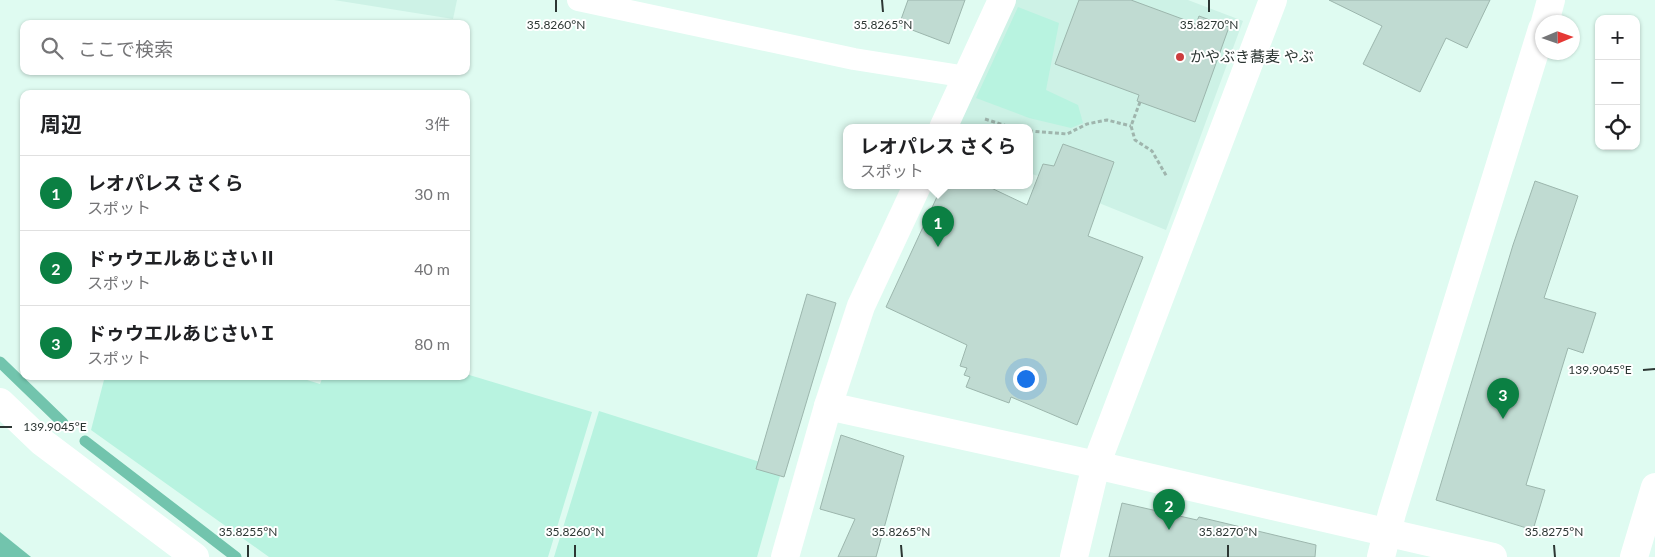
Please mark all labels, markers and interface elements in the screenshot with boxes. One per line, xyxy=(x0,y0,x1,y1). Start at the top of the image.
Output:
north arrow xyxy=(1535,15,1580,60)
map controls xyxy=(1595,15,1640,150)
button: + xyxy=(1595,15,1640,60)
text: 35.8260°N xyxy=(527,17,585,32)
text: 35.8265°N xyxy=(854,17,912,32)
text: 35.8270°N xyxy=(1180,17,1238,32)
search box xyxy=(20,20,470,75)
icon: search xyxy=(38,34,66,62)
text: ここで検索 xyxy=(78,37,173,60)
place label: かやぶき蕎麦 やぶ xyxy=(1190,47,1314,65)
marker: かやぶき蕎麦 やぶ xyxy=(1174,51,1186,63)
button: − xyxy=(1595,60,1640,105)
button: locate xyxy=(1595,105,1640,150)
text: 周辺 xyxy=(40,111,82,136)
text: 3件 xyxy=(425,114,450,133)
popup xyxy=(843,124,1033,189)
text: レオパレス さくら xyxy=(860,134,1016,157)
text: スポット xyxy=(860,161,924,180)
text: レオパレス さくら xyxy=(87,171,244,194)
text: 1 xyxy=(51,184,61,203)
text: 30 m xyxy=(414,184,450,203)
text: スポット xyxy=(87,198,151,217)
pin: 1 xyxy=(922,206,954,247)
text: ドゥウエルあじさいⅡ xyxy=(87,246,277,269)
text: 2 xyxy=(51,259,61,278)
text: 40 m xyxy=(414,259,450,278)
text: スポット xyxy=(87,273,151,292)
text: ドゥウエルあじさいＩ xyxy=(87,321,277,344)
text: 3 xyxy=(51,334,61,353)
text: 80 m xyxy=(414,334,450,353)
text: スポット xyxy=(87,348,151,367)
text: 139.9045°E xyxy=(1568,362,1632,377)
your location xyxy=(1013,366,1039,392)
pin: 3 xyxy=(1487,378,1519,419)
text: 139.9045°E xyxy=(23,419,87,434)
pin: 2 xyxy=(1153,489,1185,530)
text: 35.8255°N xyxy=(219,524,277,539)
text: 35.8260°N xyxy=(546,524,604,539)
text: 35.8265°N xyxy=(872,524,930,539)
text: 35.8270°N xyxy=(1199,524,1257,539)
text: 35.8275°N xyxy=(1525,524,1583,539)

